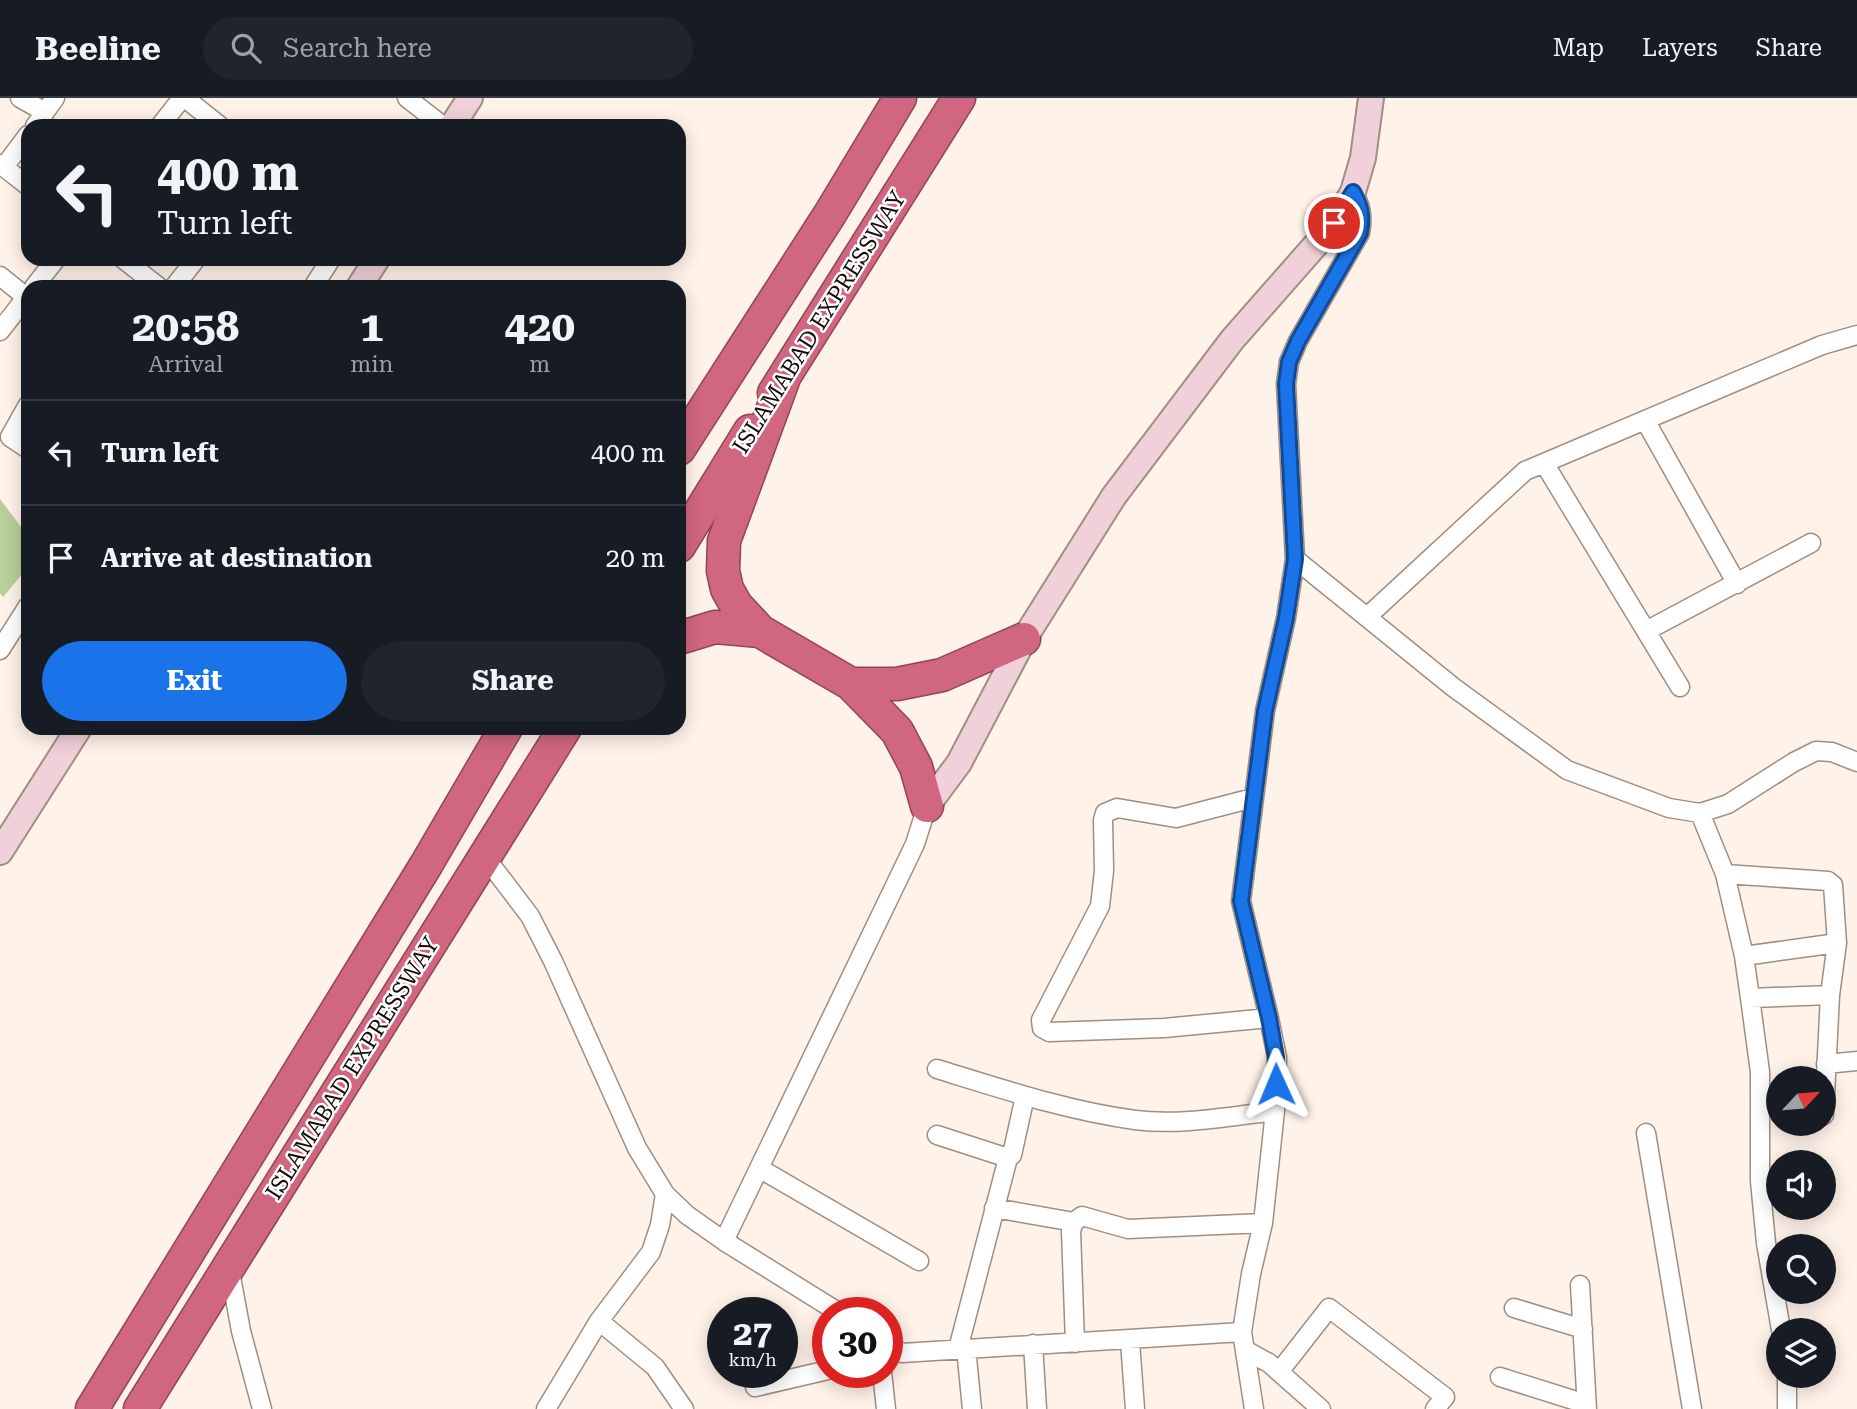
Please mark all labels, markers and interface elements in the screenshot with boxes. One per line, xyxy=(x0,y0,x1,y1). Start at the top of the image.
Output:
search box xyxy=(203,17,693,80)
text: Beeline xyxy=(35,29,161,68)
icon: search xyxy=(227,29,265,67)
text: Search here xyxy=(283,33,432,63)
text: Map xyxy=(1553,34,1604,62)
text: Layers xyxy=(1642,34,1718,62)
text: Share xyxy=(1756,34,1822,62)
text: 400 m xyxy=(157,145,299,202)
icon: left xyxy=(42,147,133,238)
street label: ISLAMABAD EXPRESSWAY xyxy=(727,186,912,459)
pin xyxy=(1304,193,1364,253)
text: Turn left xyxy=(157,204,292,242)
icon: arrive xyxy=(1315,204,1353,242)
text: 20:58 xyxy=(132,302,239,351)
text: 1 xyxy=(360,302,384,351)
text: 420 xyxy=(504,302,575,351)
text: Arrival xyxy=(148,351,223,378)
text: min xyxy=(350,351,393,378)
text: m xyxy=(529,351,550,378)
icon: left xyxy=(42,434,80,472)
text: Turn left xyxy=(101,438,219,468)
text: 400 m xyxy=(591,438,665,468)
icon: arrive xyxy=(42,539,80,577)
text: Arrive at destination xyxy=(101,543,372,573)
text: 20 m xyxy=(606,543,665,573)
button: Exit xyxy=(42,641,347,721)
button: Share xyxy=(361,641,665,721)
street label: ISLAMABAD EXPRESSWAY xyxy=(260,932,445,1205)
position arrow xyxy=(1239,1047,1313,1121)
north arrow xyxy=(1766,1066,1836,1136)
map controls xyxy=(1766,1066,1836,1388)
button: sound xyxy=(1766,1150,1836,1220)
button: search xyxy=(1766,1234,1836,1304)
speed limit sign: 30 xyxy=(812,1297,903,1388)
text: 27 xyxy=(733,1313,772,1354)
button: layers xyxy=(1766,1318,1836,1388)
text: km/h xyxy=(728,1349,777,1370)

